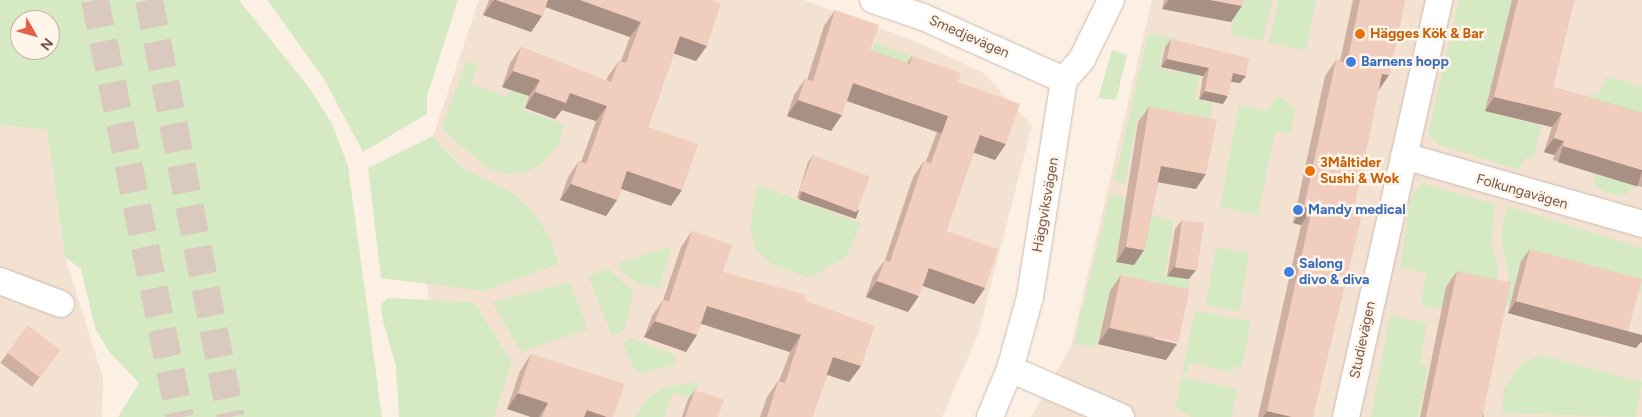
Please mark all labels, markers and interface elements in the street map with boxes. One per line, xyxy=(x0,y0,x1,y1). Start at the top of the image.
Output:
north arrow xyxy=(10,10,60,60)
street label: Smedjevägen xyxy=(926,12,1012,62)
place label: Hägges Kök & Bar xyxy=(1370,26,1484,42)
marker: Hägges Kök & Bar xyxy=(1354,28,1366,40)
text: N xyxy=(36,34,56,53)
place label: Barnens hopp xyxy=(1361,54,1449,70)
marker: Barnens hopp xyxy=(1345,56,1357,68)
place label: 3Måltider Sushi & Wok xyxy=(1320,155,1399,188)
street label: Häggviksvägen xyxy=(1029,156,1063,254)
marker: 3Måltider Sushi & Wok xyxy=(1304,165,1316,177)
street label: Folkungavägen xyxy=(1474,171,1570,213)
place label: Mandy medical xyxy=(1308,202,1406,218)
marker: Mandy medical xyxy=(1292,204,1304,216)
place label: Salong divo & diva xyxy=(1299,256,1369,288)
marker: Salong divo & diva xyxy=(1283,266,1295,278)
street label: Studievägen xyxy=(1347,300,1379,380)

